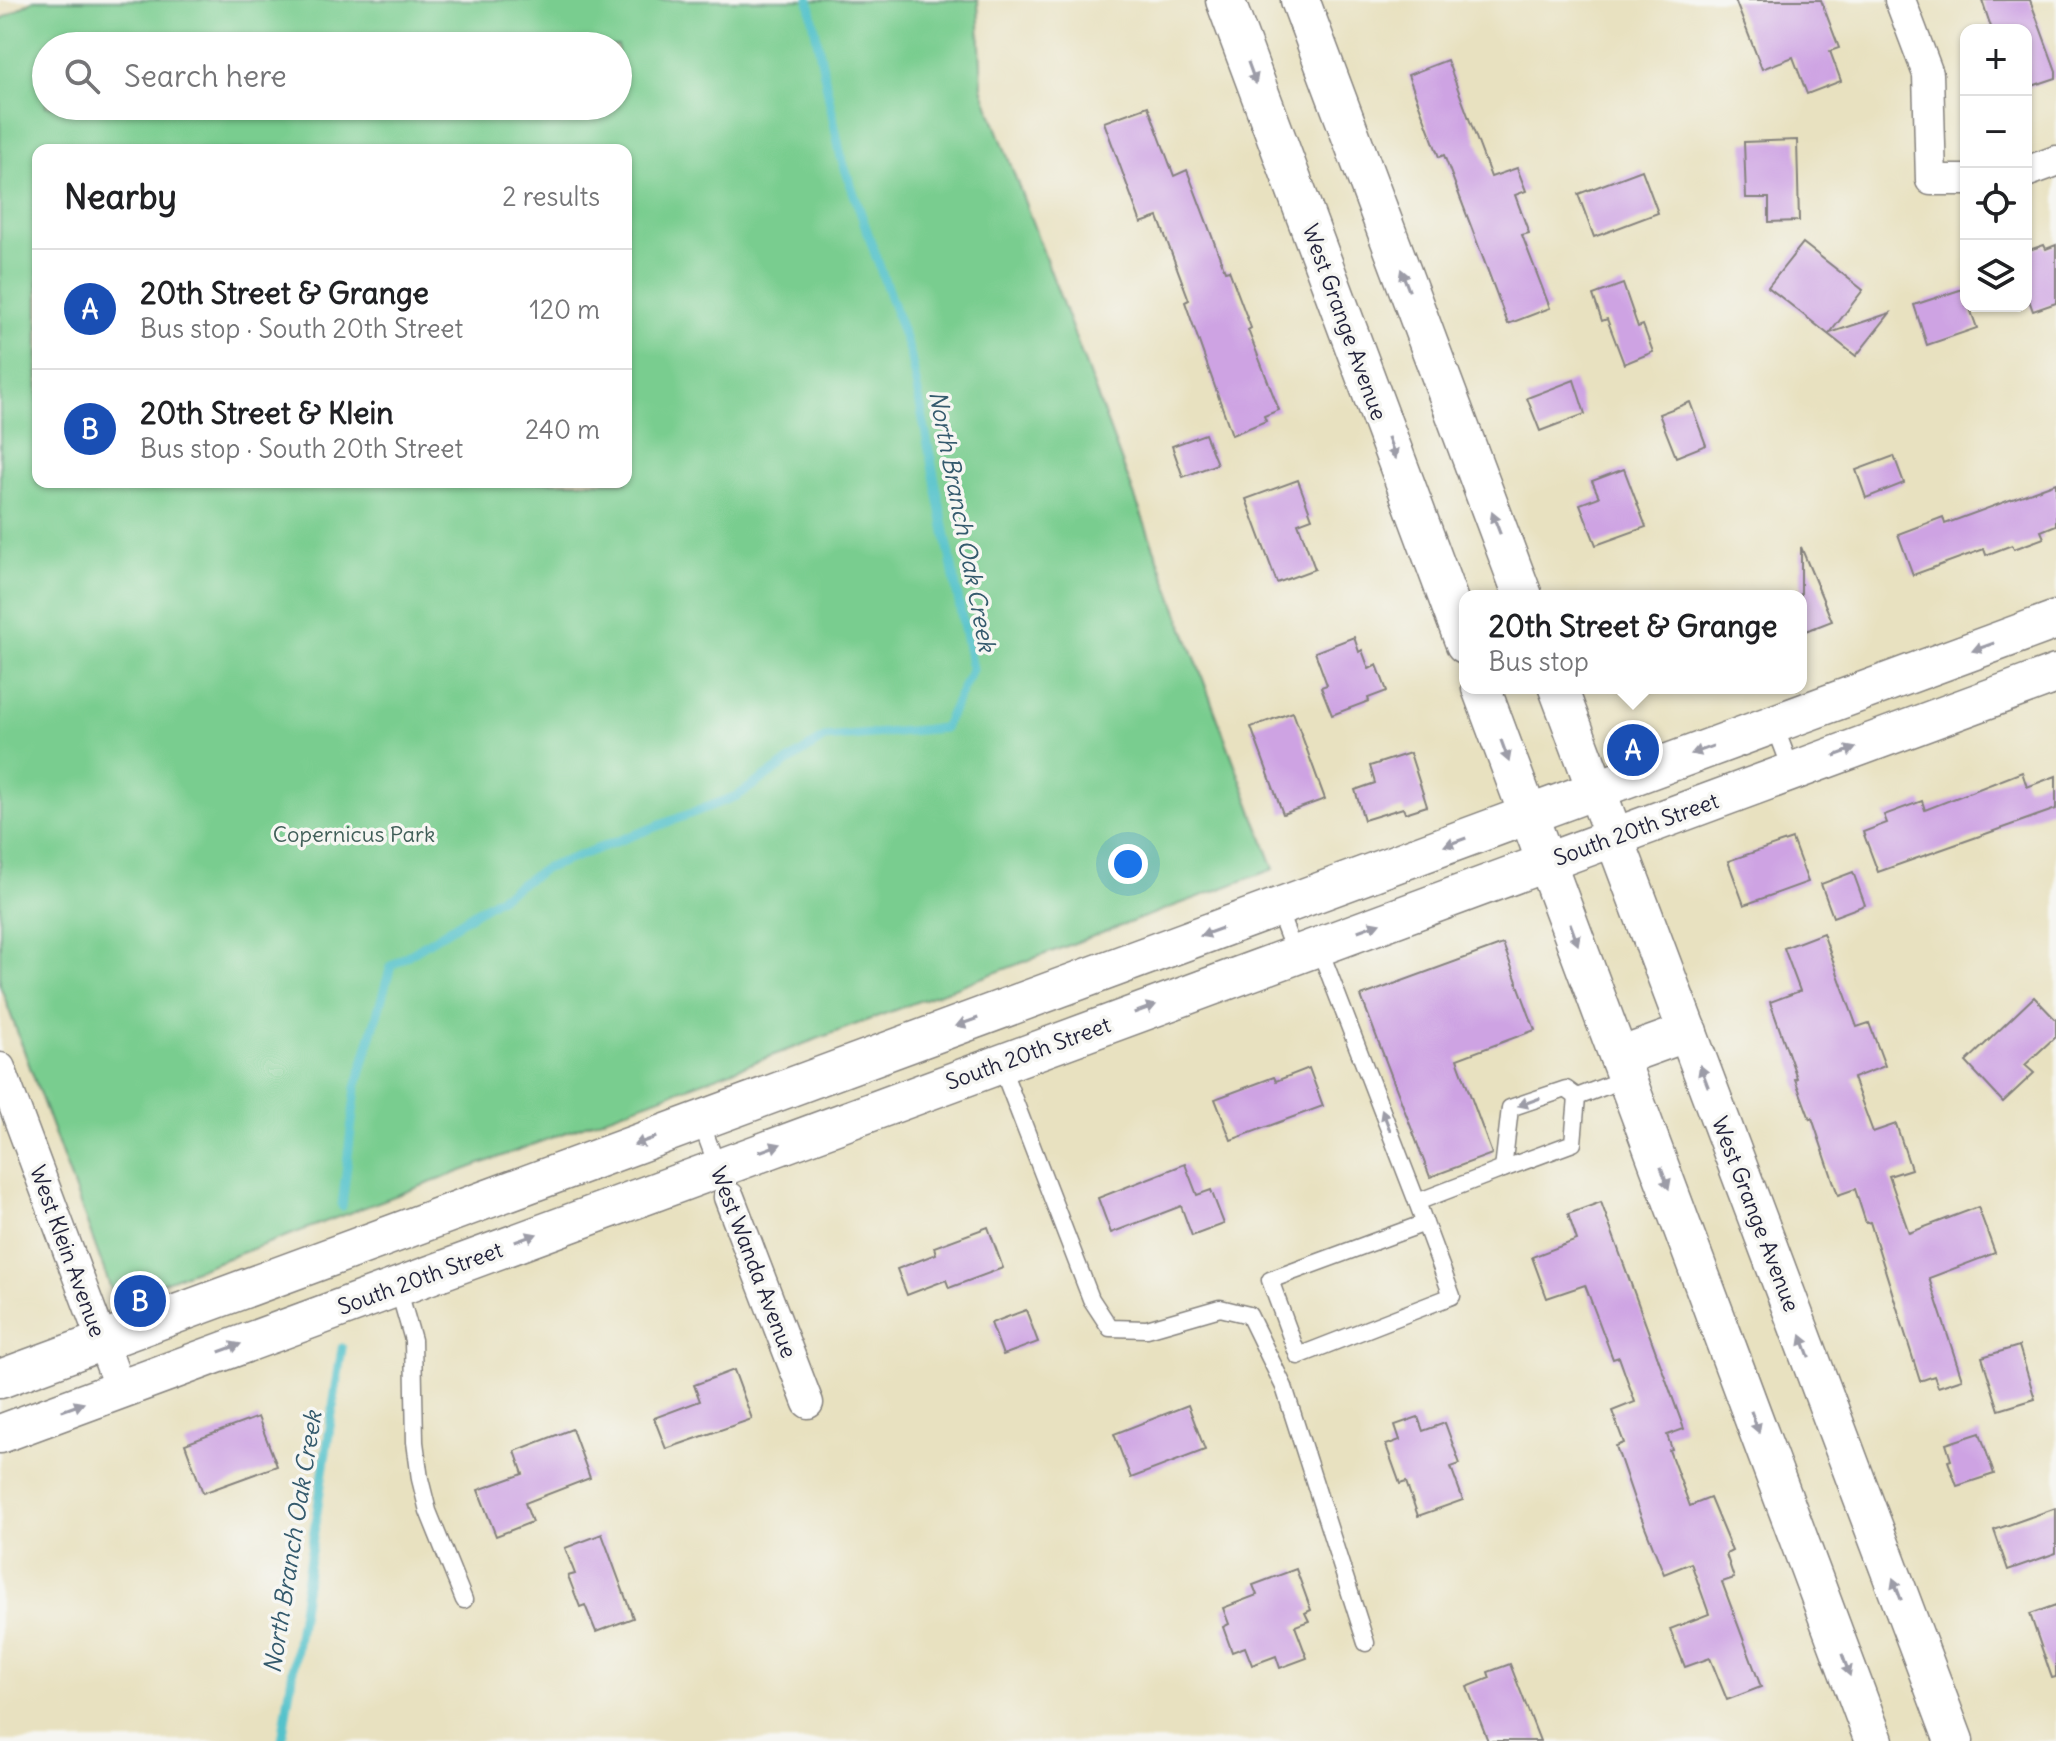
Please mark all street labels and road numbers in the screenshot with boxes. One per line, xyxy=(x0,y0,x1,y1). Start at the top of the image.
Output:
street label: West Grange Avenue xyxy=(1296,220,1394,424)
street label: South 20th Street xyxy=(1550,786,1722,872)
street label: South 20th Street xyxy=(942,1010,1114,1096)
street label: West Grange Avenue xyxy=(1706,1112,1806,1316)
street label: West Klein Avenue xyxy=(24,1161,112,1341)
street label: West Wanda Avenue xyxy=(705,1162,803,1362)
street label: South 20th Street xyxy=(334,1235,506,1321)

